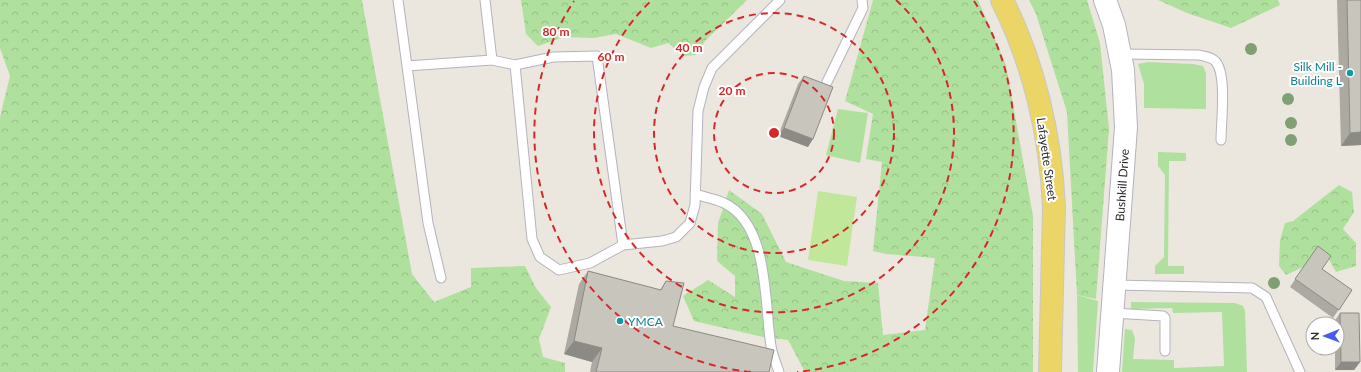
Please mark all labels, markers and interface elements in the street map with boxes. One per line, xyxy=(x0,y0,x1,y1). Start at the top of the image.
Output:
text: 80 m xyxy=(543,24,569,39)
text: 40 m xyxy=(676,40,702,55)
text: 60 m xyxy=(598,49,624,64)
place label: Silk Mill - Building L xyxy=(1290,59,1342,88)
marker: Silk Mill - Building L xyxy=(1345,68,1355,78)
text: 20 m xyxy=(719,83,745,98)
street label: Lafayette Street xyxy=(1034,117,1060,202)
centre of rings xyxy=(767,126,781,140)
street label: Bushkill Drive xyxy=(1112,148,1132,222)
place label: YMCA xyxy=(628,314,664,329)
marker: YMCA xyxy=(615,316,625,326)
north arrow xyxy=(1305,316,1345,356)
text: N xyxy=(1308,332,1321,341)

